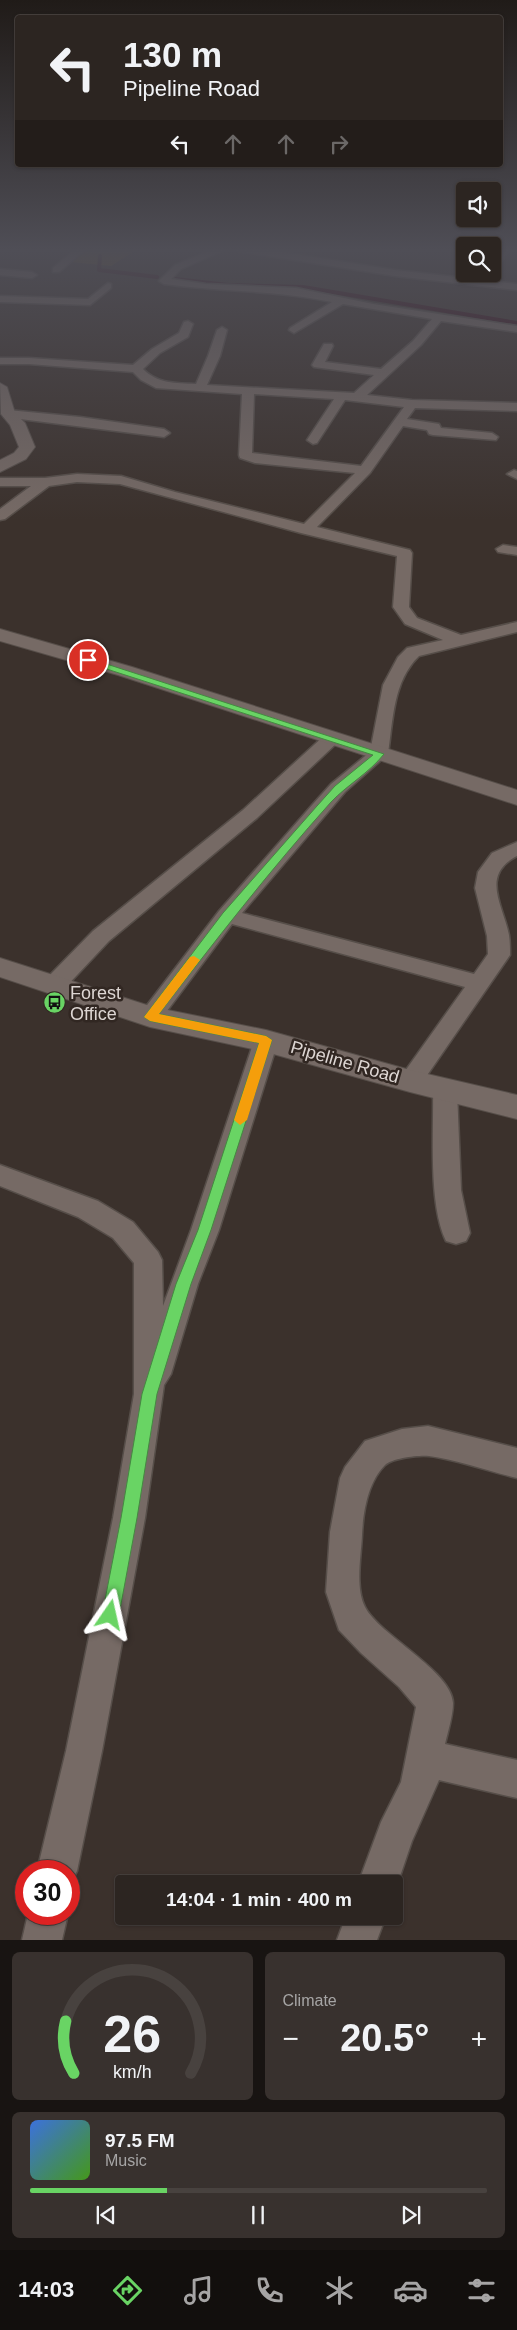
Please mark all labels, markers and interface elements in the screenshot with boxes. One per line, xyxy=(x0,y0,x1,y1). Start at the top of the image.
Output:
icon: left xyxy=(40,35,105,100)
text: 130 m xyxy=(123,35,222,74)
text: Pipeline Road xyxy=(123,76,260,101)
icon: left xyxy=(166,130,194,158)
icon: ahead xyxy=(219,130,247,158)
icon: ahead xyxy=(272,130,300,158)
icon: right xyxy=(325,130,353,158)
map controls xyxy=(456,182,501,282)
button: sound xyxy=(456,182,501,227)
button: search xyxy=(456,237,501,282)
pin xyxy=(67,639,109,681)
icon: arrive xyxy=(74,646,102,674)
place label: Forest Office xyxy=(70,983,121,1024)
bus stop icon: Forest Office xyxy=(42,991,66,1015)
street label: Pipeline Road xyxy=(288,1037,402,1087)
position arrow xyxy=(83,1588,135,1640)
speed limit sign: 30 xyxy=(15,1860,80,1925)
text: 14:04 · 1 min · 400 m xyxy=(166,1889,352,1910)
text: Climate xyxy=(283,1992,337,2009)
text: 26 xyxy=(103,2005,161,2063)
text: 20.5° xyxy=(340,2017,429,2059)
text: − xyxy=(283,2023,299,2054)
text: + xyxy=(471,2023,487,2054)
text: km/h xyxy=(113,2062,152,2082)
text: 97.5 FM xyxy=(105,2130,175,2151)
text: Music xyxy=(105,2152,147,2169)
icon: previous xyxy=(92,2201,120,2229)
icon: pause xyxy=(244,2201,272,2229)
icon: next xyxy=(397,2201,425,2229)
icon: directions xyxy=(110,2273,145,2308)
icon: music xyxy=(181,2273,216,2308)
icon: phone xyxy=(252,2273,287,2308)
icon: climate xyxy=(322,2273,357,2308)
icon: car xyxy=(393,2273,428,2308)
icon: filters xyxy=(464,2273,499,2308)
text: 14:03 xyxy=(18,2277,74,2302)

